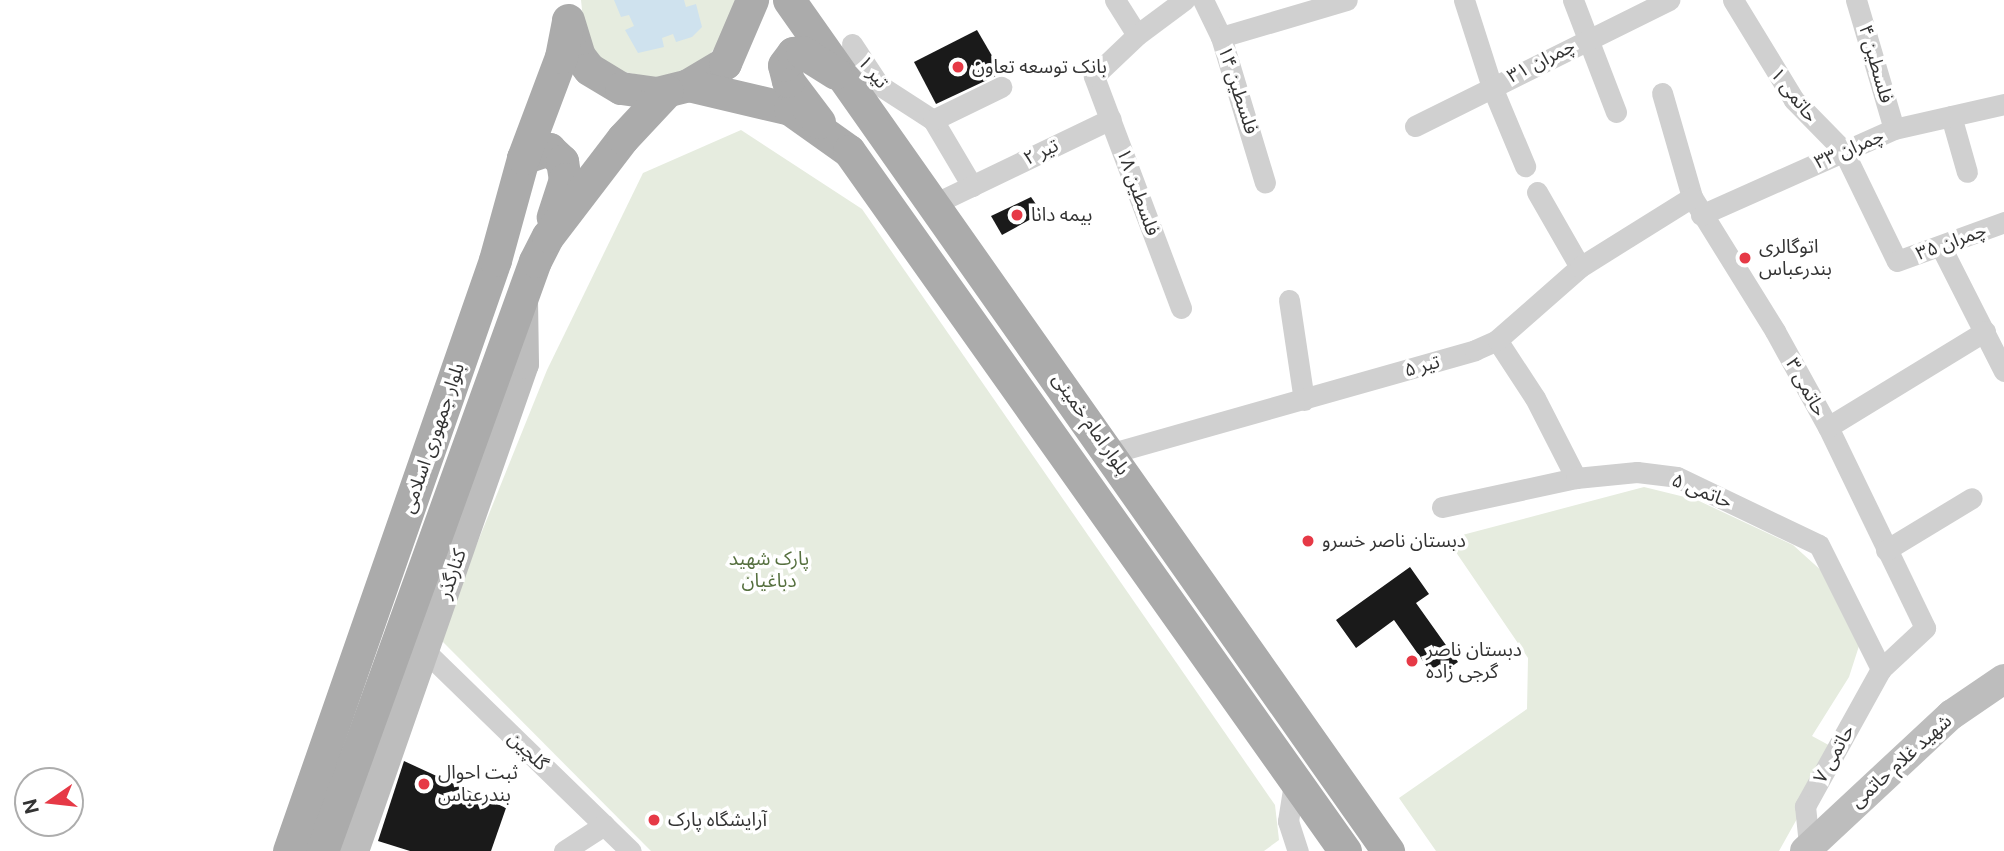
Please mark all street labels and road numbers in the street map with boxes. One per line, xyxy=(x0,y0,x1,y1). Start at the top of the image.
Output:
street label: فلسطین ۴ xyxy=(1854,22,1898,106)
street label: چمران ۳۱ xyxy=(1503,34,1579,88)
street label: فلسطین ۱۴ xyxy=(1213,43,1263,137)
street label: تیر ۱ xyxy=(853,51,893,93)
street label: حاتمی ۱ xyxy=(1766,63,1822,127)
street label: چمران ۳۳ xyxy=(1811,124,1887,174)
street label: تیر ۲ xyxy=(1020,134,1062,170)
street label: فلسطین ۱۸ xyxy=(1112,145,1164,239)
street label: چمران ۳۵ xyxy=(1913,219,1989,265)
street label: تیر ۵ xyxy=(1402,350,1442,382)
street label: حاتمی ۳ xyxy=(1781,354,1831,420)
street label: بلوار جمهوری اسلامی xyxy=(397,360,469,516)
street label: بلوار امام خمینی xyxy=(1047,369,1135,479)
street label: حاتمی ۵ xyxy=(1669,469,1735,513)
street label: کنارگذر xyxy=(433,546,471,602)
street label: شهید غلام حاتمی xyxy=(1846,710,1956,812)
street label: حاتمی ۷ xyxy=(1809,721,1859,787)
street label: گلچین xyxy=(503,727,553,775)

